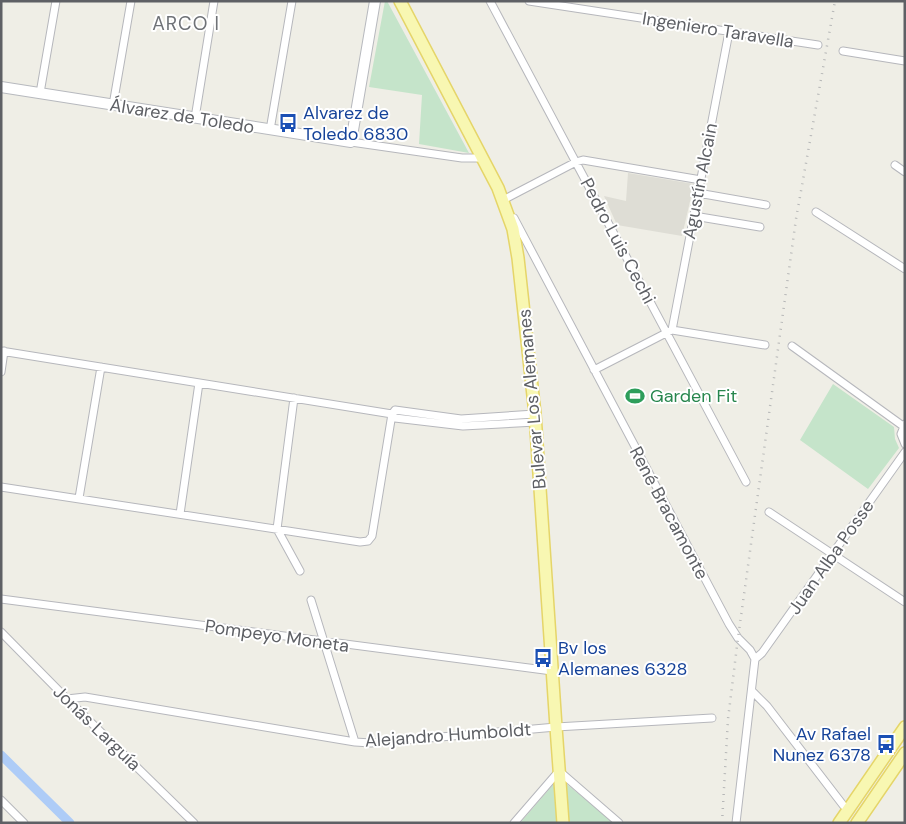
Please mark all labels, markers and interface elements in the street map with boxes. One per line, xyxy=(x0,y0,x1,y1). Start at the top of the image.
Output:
street label: Ingeniero Taravella xyxy=(641,6,795,54)
district label: ARCO I xyxy=(152,11,220,36)
street label: Álvarez de Toledo xyxy=(108,93,256,139)
place label: Alvarez de Toledo 6830 xyxy=(303,101,408,146)
bus stop icon: Alvarez de Toledo 6830 xyxy=(277,112,299,134)
street label: Agustín Alcain xyxy=(677,121,723,241)
street label: Pedro Luis Cechi xyxy=(575,174,661,308)
street label: Bulevar Los Alemanes xyxy=(512,308,552,490)
place label: Garden Fit xyxy=(650,384,737,408)
sports icon: Garden Fit xyxy=(624,385,646,407)
street label: René Bracamonte xyxy=(624,442,714,584)
street label: Juan Alba Posse xyxy=(782,495,880,619)
street label: Pompeyo Moneta xyxy=(203,614,351,658)
place label: Bv los Alemanes 6328 xyxy=(558,636,687,681)
bus stop icon: Bv los Alemanes 6328 xyxy=(532,647,554,669)
street label: Jonás Larguía xyxy=(48,680,146,776)
street label: Alejandro Humboldt xyxy=(364,717,532,753)
place label: Av Rafael Nunez 6378 xyxy=(773,722,871,767)
bus stop icon: Av Rafael Nunez 6378 xyxy=(875,733,897,755)

